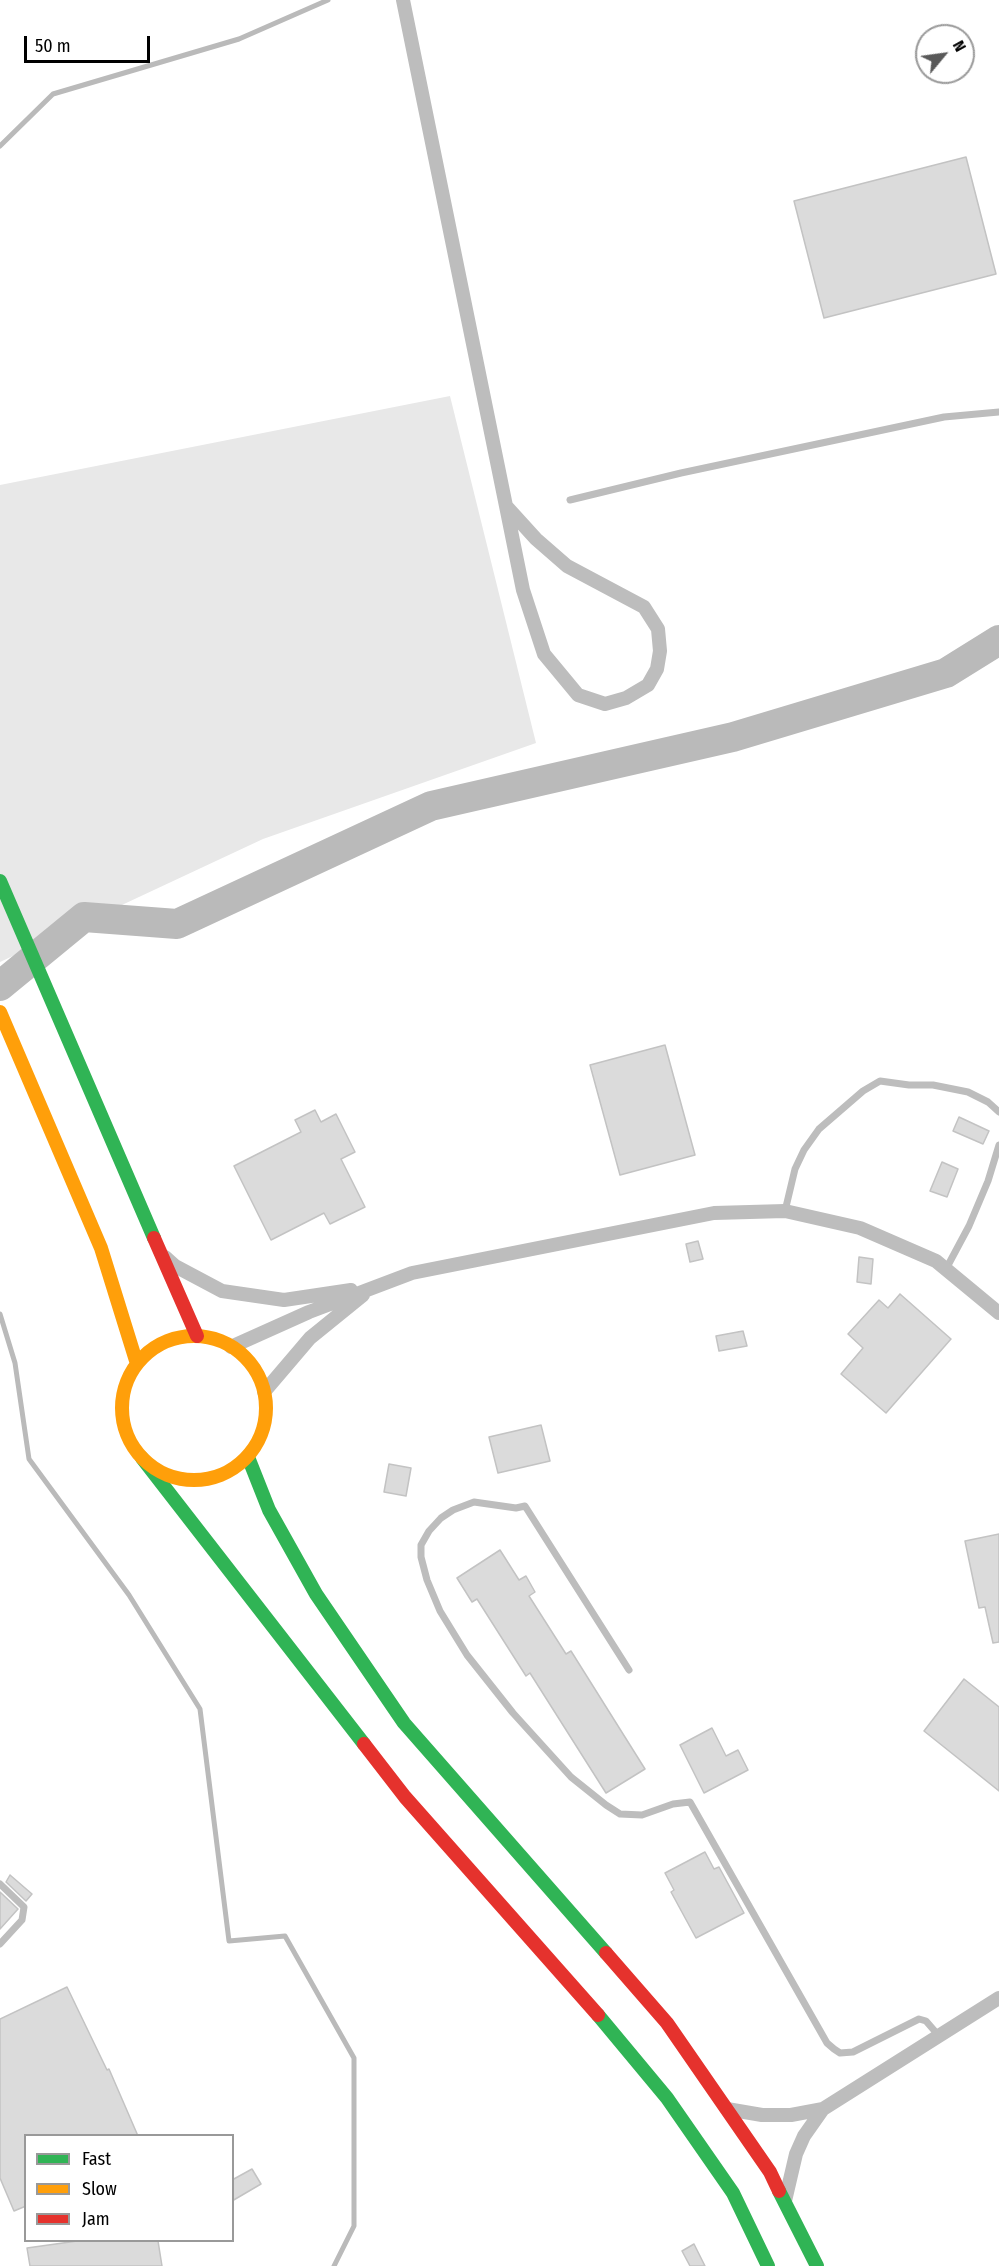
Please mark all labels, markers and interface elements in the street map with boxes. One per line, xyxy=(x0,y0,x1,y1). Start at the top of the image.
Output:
scale bar xyxy=(27,24,153,62)
north arrow xyxy=(915,24,975,84)
text: 50 m xyxy=(35,35,71,57)
text: N xyxy=(949,37,970,55)
legend xyxy=(24,2134,234,2242)
text: Fast xyxy=(82,2148,111,2170)
text: Slow xyxy=(82,2178,117,2200)
text: Jam xyxy=(82,2208,110,2230)

